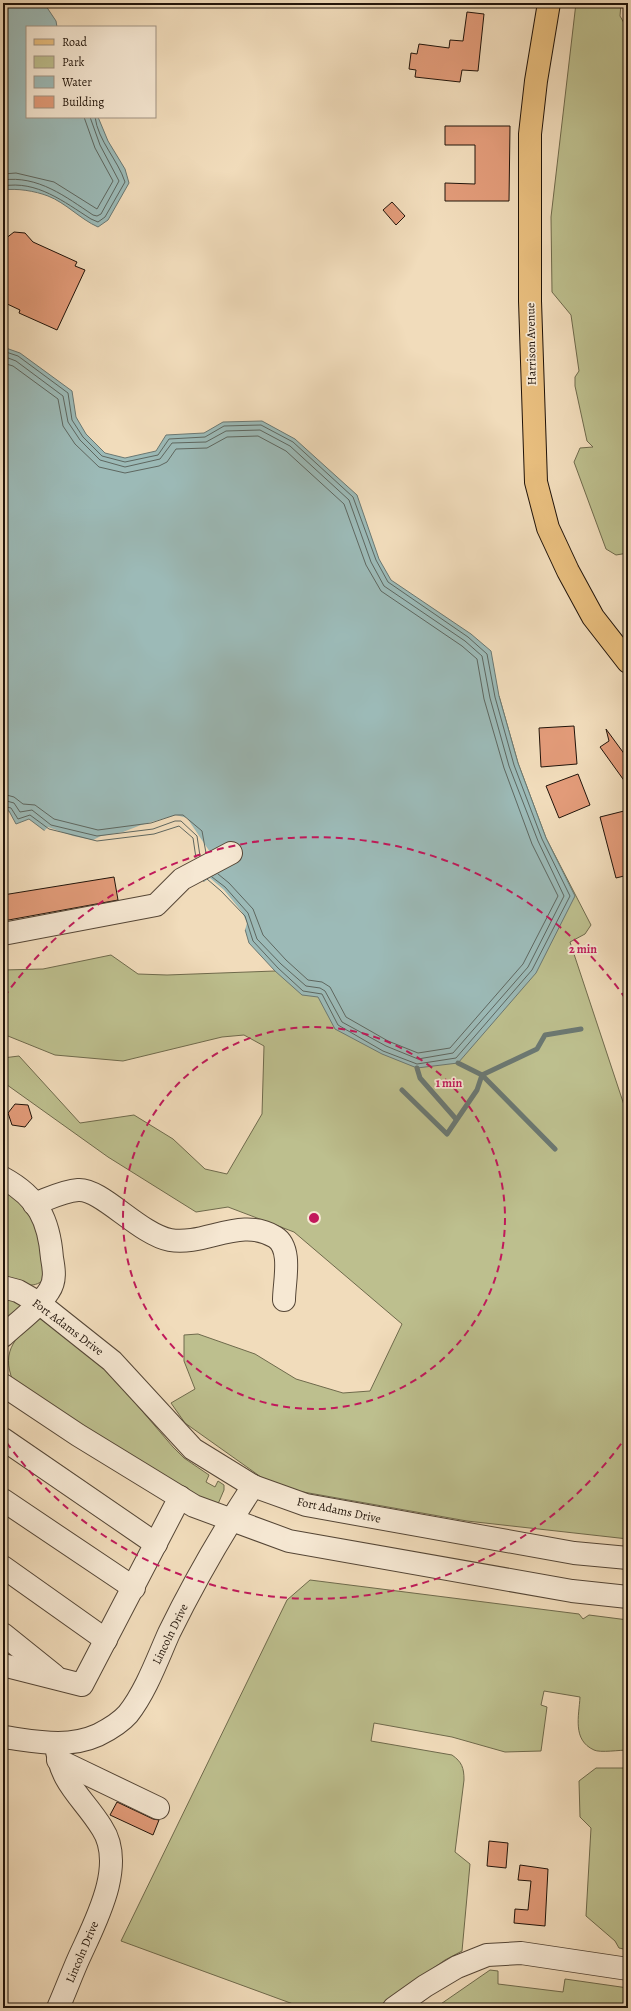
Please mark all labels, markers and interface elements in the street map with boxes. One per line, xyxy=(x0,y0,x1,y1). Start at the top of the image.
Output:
legend xyxy=(26,26,156,118)
text: Road xyxy=(62,34,88,50)
text: Park xyxy=(62,54,85,70)
text: Water xyxy=(61,74,92,90)
text: Building xyxy=(62,94,104,110)
street label: Harrison Avenue xyxy=(522,303,540,385)
text: 2 min xyxy=(569,941,597,957)
text: 1 min xyxy=(436,1075,463,1091)
centre of rings xyxy=(307,1211,321,1225)
street label: Fort Adams Drive xyxy=(29,1295,107,1359)
street label: Fort Adams Drive xyxy=(296,1493,382,1527)
street label: Lincoln Drive xyxy=(148,1601,192,1667)
street label: Lincoln Drive xyxy=(62,1919,102,1985)

